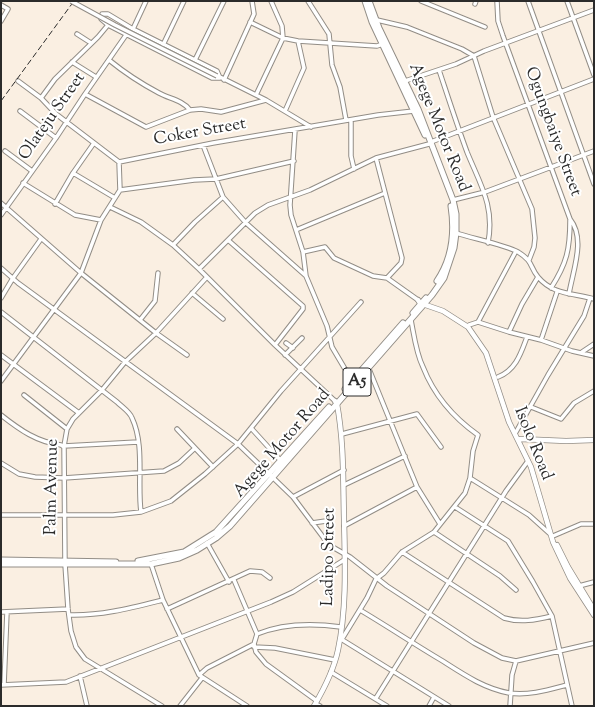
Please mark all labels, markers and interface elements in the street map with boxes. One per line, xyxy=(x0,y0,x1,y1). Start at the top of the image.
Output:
street label: Agege Motor Road xyxy=(403,61,473,195)
street label: Ogungbaiye Street xyxy=(519,65,585,199)
street label: Olateju Street xyxy=(15,69,91,165)
street label: Coker Street xyxy=(152,115,248,151)
road number: A5 xyxy=(343,368,371,396)
street label: Agege Motor Road xyxy=(230,386,336,502)
street label: Isolo Road xyxy=(508,404,556,484)
street label: Palm Avenue xyxy=(42,439,64,535)
street label: Ladipo Street xyxy=(319,508,341,606)

